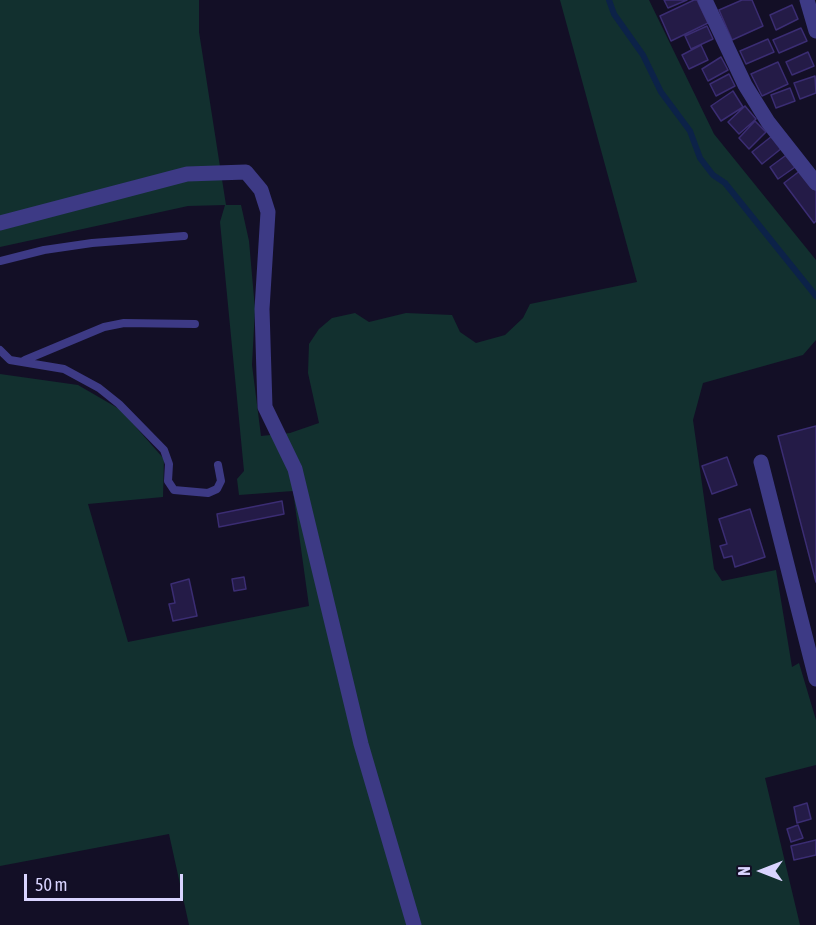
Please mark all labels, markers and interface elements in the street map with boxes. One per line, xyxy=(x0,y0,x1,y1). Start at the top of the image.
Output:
north arrow xyxy=(732,841,792,901)
scale bar xyxy=(27,862,186,900)
text: N xyxy=(735,866,753,876)
text: 50 m xyxy=(35,874,67,895)

